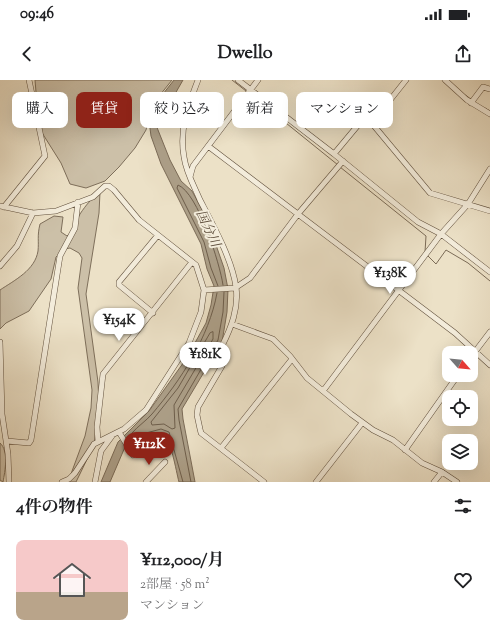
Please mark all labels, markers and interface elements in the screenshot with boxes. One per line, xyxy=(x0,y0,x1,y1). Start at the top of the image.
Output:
text: 09:46 xyxy=(20,4,54,25)
text: Dwello xyxy=(217,41,273,67)
icon: back xyxy=(16,43,38,65)
icon: share xyxy=(452,43,474,65)
chip: 購入 xyxy=(12,92,68,128)
chip: 賃貸 xyxy=(76,92,132,128)
chip: 絞り込み xyxy=(140,92,224,128)
chip: 新着 xyxy=(232,92,288,128)
chip: マンション xyxy=(296,92,393,128)
water label: 国分川 xyxy=(191,207,224,252)
pin: ¥138K xyxy=(362,261,418,295)
text: ¥138K xyxy=(373,265,407,283)
pin: ¥154K xyxy=(91,308,147,342)
text: ¥154K xyxy=(102,312,136,330)
pin: ¥181K xyxy=(177,342,233,376)
text: ¥181K xyxy=(188,346,222,364)
north arrow xyxy=(442,346,478,382)
map controls xyxy=(442,346,478,470)
button: locate xyxy=(442,390,478,426)
pin: ¥112K xyxy=(121,432,177,466)
button: layers xyxy=(442,434,478,470)
text: ¥112K xyxy=(133,436,165,454)
icon: filters xyxy=(452,495,474,517)
text: 4件の物件 xyxy=(16,496,93,520)
text: ¥112,000/月 xyxy=(140,549,224,573)
icon: home xyxy=(48,556,96,604)
icon: heart xyxy=(452,569,474,591)
text: 2部屋 · 58 m² xyxy=(140,576,210,594)
text: マンション xyxy=(140,597,204,615)

